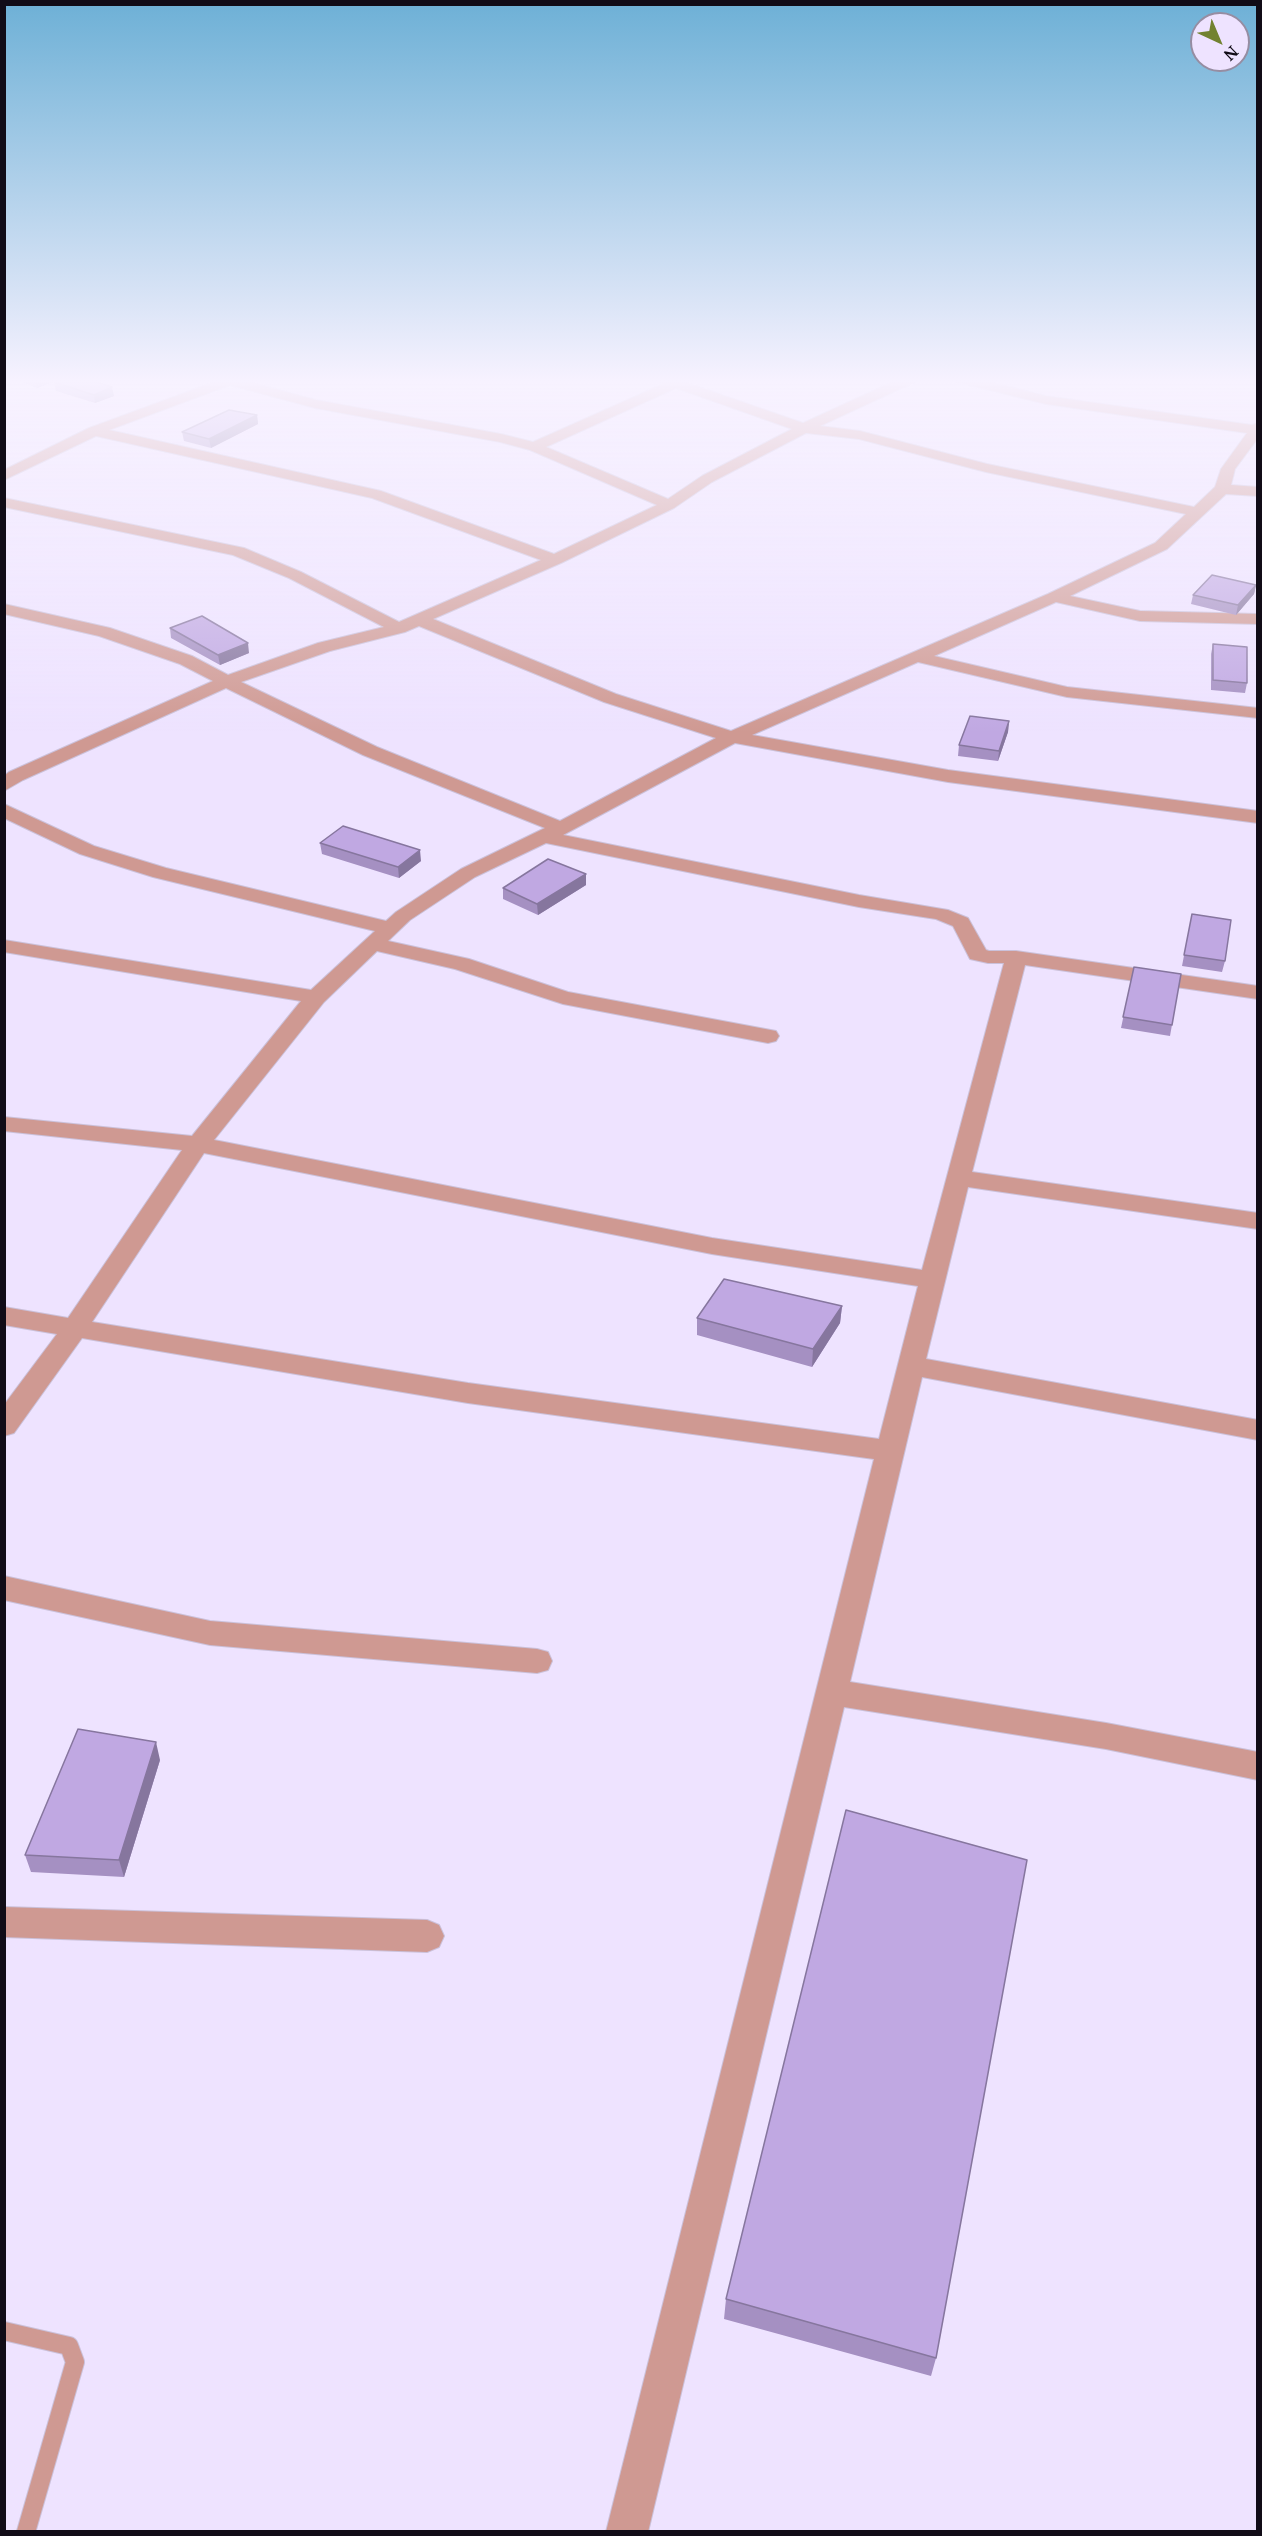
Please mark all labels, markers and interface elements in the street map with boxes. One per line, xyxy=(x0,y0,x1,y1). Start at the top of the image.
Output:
north arrow xyxy=(1190,12,1250,72)
text: N xyxy=(1219,41,1243,66)

